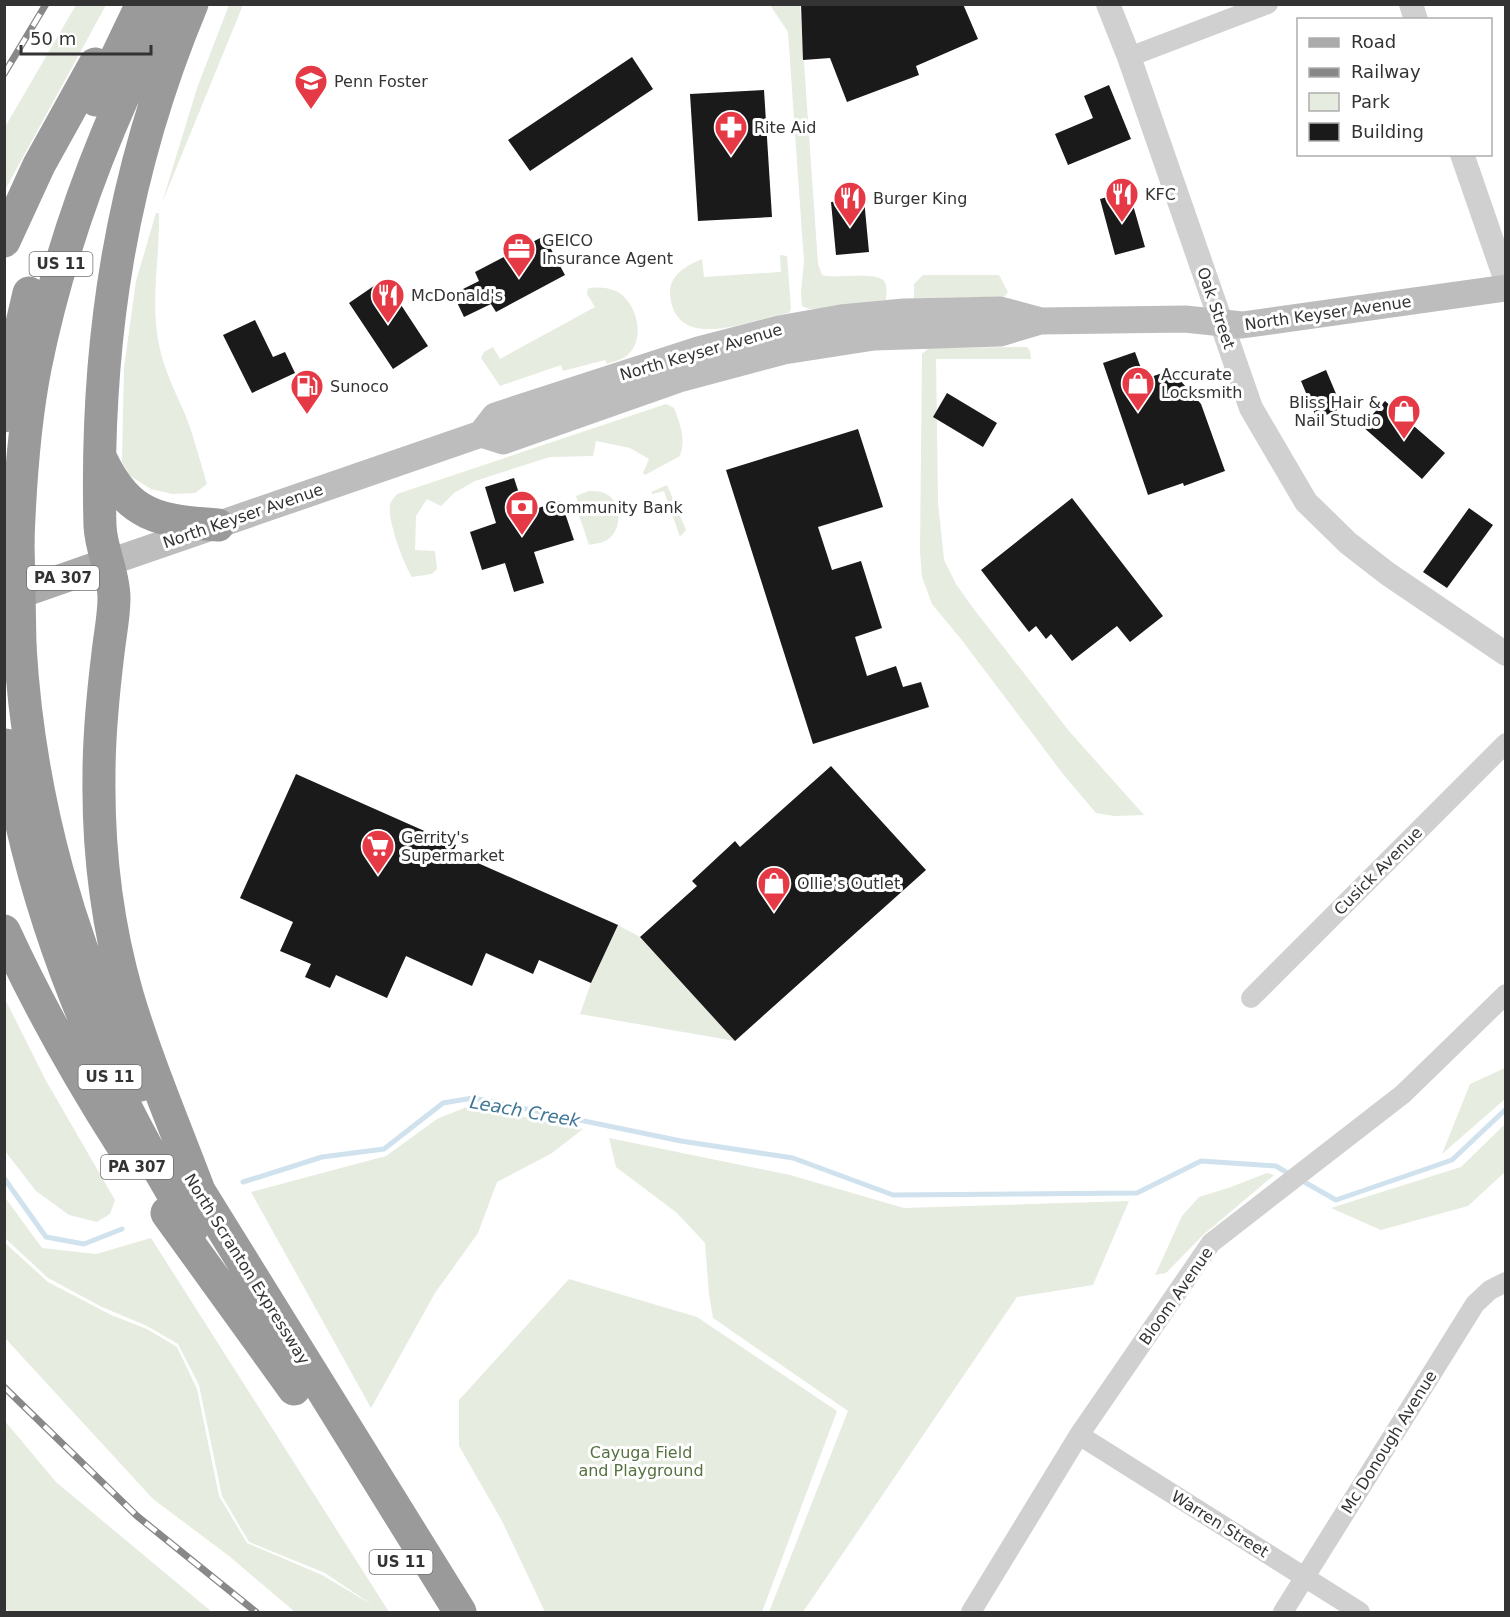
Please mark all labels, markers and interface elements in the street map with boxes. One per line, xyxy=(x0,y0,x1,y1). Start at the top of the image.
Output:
scale bar xyxy=(21,18,152,56)
legend xyxy=(1297,18,1492,156)
text: 50 m xyxy=(30,28,76,49)
text: Road xyxy=(1351,31,1396,52)
text: Railway xyxy=(1351,61,1421,82)
school or university icon: Penn Foster xyxy=(293,63,329,110)
place label: Penn Foster xyxy=(334,72,428,91)
text: Park xyxy=(1351,91,1390,112)
pharmacy icon: Rite Aid xyxy=(713,109,749,156)
place label: Rite Aid xyxy=(754,118,816,137)
text: Building xyxy=(1351,121,1424,142)
restaurant icon: KFC xyxy=(1104,176,1140,223)
restaurant icon: Burger King xyxy=(832,180,868,227)
place label: KFC xyxy=(1145,185,1176,204)
place label: Burger King xyxy=(873,189,967,208)
office icon: GEICO Insurance Agent xyxy=(501,231,537,278)
place label: GEICO Insurance Agent xyxy=(542,231,673,268)
road number: US 11 xyxy=(29,252,92,276)
street label: Oak Street xyxy=(1193,265,1239,351)
restaurant icon: McDonald's xyxy=(370,277,406,324)
place label: McDonald's xyxy=(411,286,503,305)
street label: North Keyser Avenue xyxy=(1243,292,1413,334)
street label: North Keyser Avenue xyxy=(618,320,784,384)
shop icon: Accurate Locksmith xyxy=(1120,365,1156,412)
place label: Accurate Locksmith xyxy=(1161,365,1242,402)
fuel station icon: Sunoco xyxy=(289,368,325,415)
place label: Sunoco xyxy=(330,377,389,396)
place label: Bliss Hair & Nail Studio xyxy=(1289,393,1381,430)
shop icon: Bliss Hair & Nail Studio xyxy=(1386,393,1422,440)
street label: North Keyser Avenue xyxy=(160,480,326,552)
bank icon: Community Bank xyxy=(504,489,540,536)
place label: Community Bank xyxy=(545,498,684,517)
road number: PA 307 xyxy=(27,566,99,590)
street label: Cusick Avenue xyxy=(1330,823,1426,919)
supermarket icon: Gerrity's Supermarket xyxy=(360,828,396,875)
place label: Gerrity's Supermarket xyxy=(401,828,504,865)
shop icon: Ollie's Outlet xyxy=(756,865,792,912)
place label: Ollie's Outlet xyxy=(797,874,900,893)
road number: US 11 xyxy=(78,1065,142,1089)
water label: Leach Creek xyxy=(468,1091,583,1131)
road number: PA 307 xyxy=(101,1155,173,1179)
street label: North Scranton Expressway xyxy=(180,1170,314,1368)
street label: Bloom Avenue xyxy=(1135,1243,1217,1349)
street label: Mc Donough Avenue xyxy=(1337,1367,1441,1517)
park label: Cayuga Field and Playground xyxy=(578,1443,704,1480)
street label: Warren Street xyxy=(1168,1487,1272,1561)
road number: US 11 xyxy=(370,1550,432,1574)

